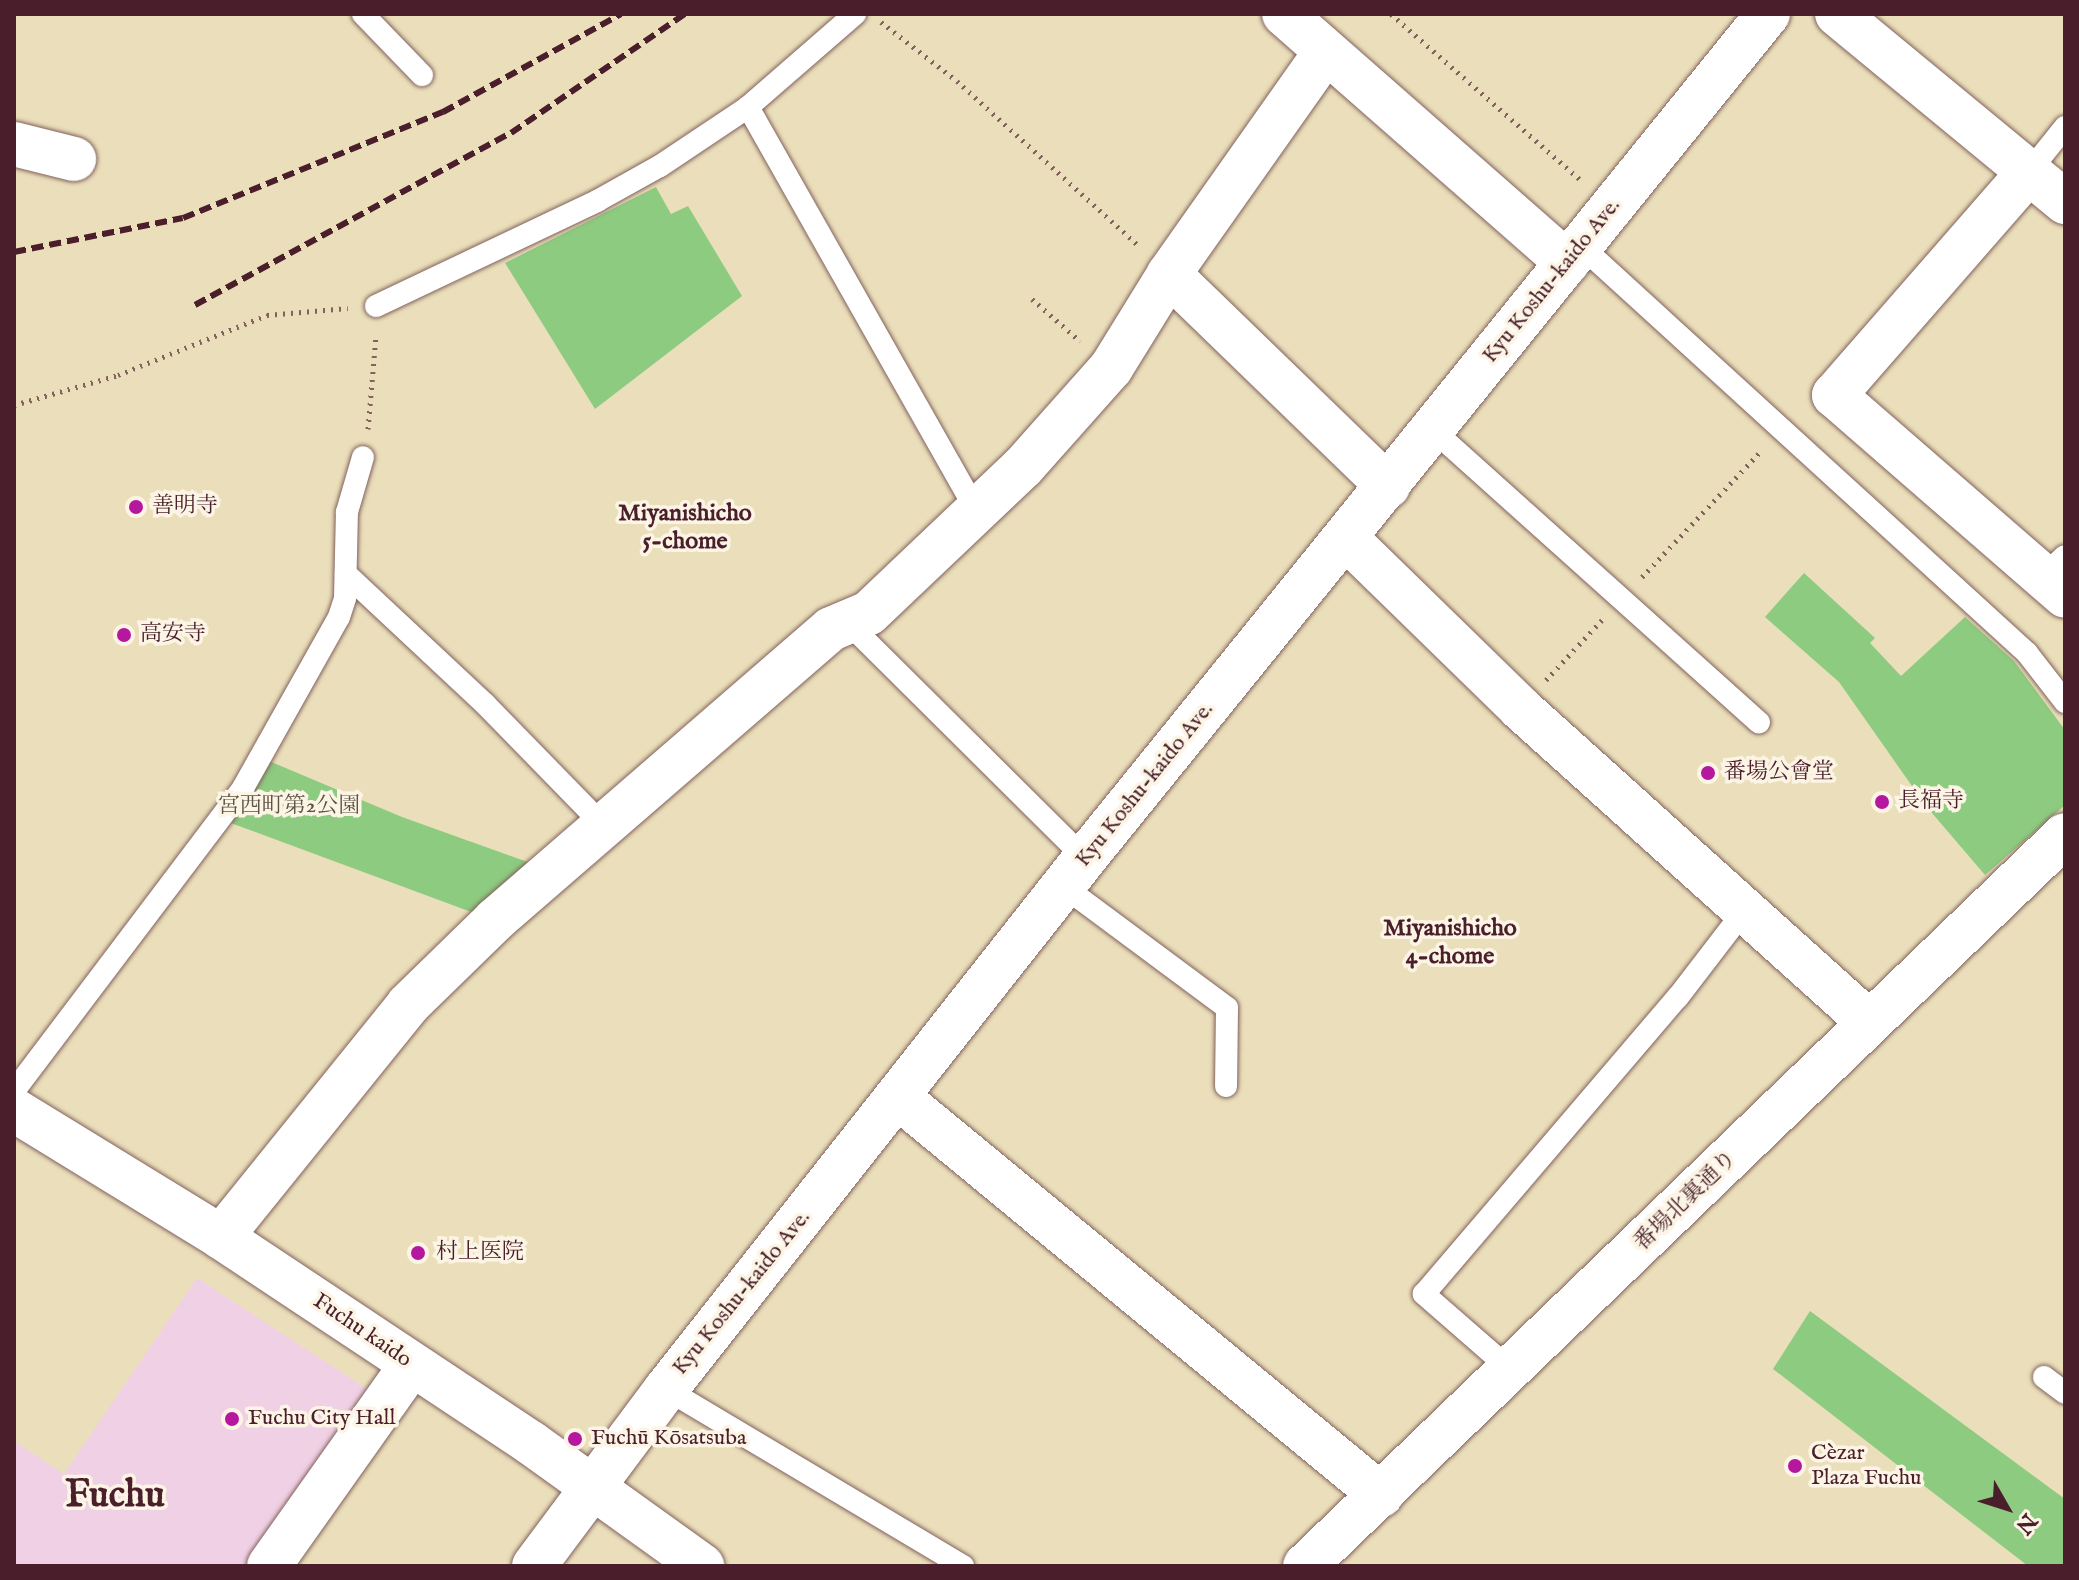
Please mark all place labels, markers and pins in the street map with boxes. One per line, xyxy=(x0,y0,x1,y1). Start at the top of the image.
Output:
place label: 善明寺 xyxy=(152,494,218,520)
marker: 善明寺 xyxy=(127,498,145,516)
place label: 高安寺 xyxy=(140,622,206,648)
marker: 高安寺 xyxy=(115,626,133,644)
place label: 番場公會堂 xyxy=(1724,760,1834,786)
marker: 番場公會堂 xyxy=(1699,764,1717,782)
place label: 長福寺 xyxy=(1898,789,1964,815)
marker: 長福寺 xyxy=(1873,793,1891,811)
place label: 村上医院 xyxy=(436,1240,524,1266)
marker: 村上医院 xyxy=(407,1242,429,1264)
place label: Fuchu City Hall xyxy=(248,1406,396,1432)
marker: Fuchu City Hall xyxy=(223,1410,241,1428)
place label: Fuchū Kōsatsuba xyxy=(591,1426,746,1452)
marker: Fuchū Kōsatsuba xyxy=(566,1430,584,1448)
place label: Cèzar Plaza Fuchu xyxy=(1811,1440,1921,1492)
marker: Cèzar Plaza Fuchu xyxy=(1786,1457,1804,1475)

